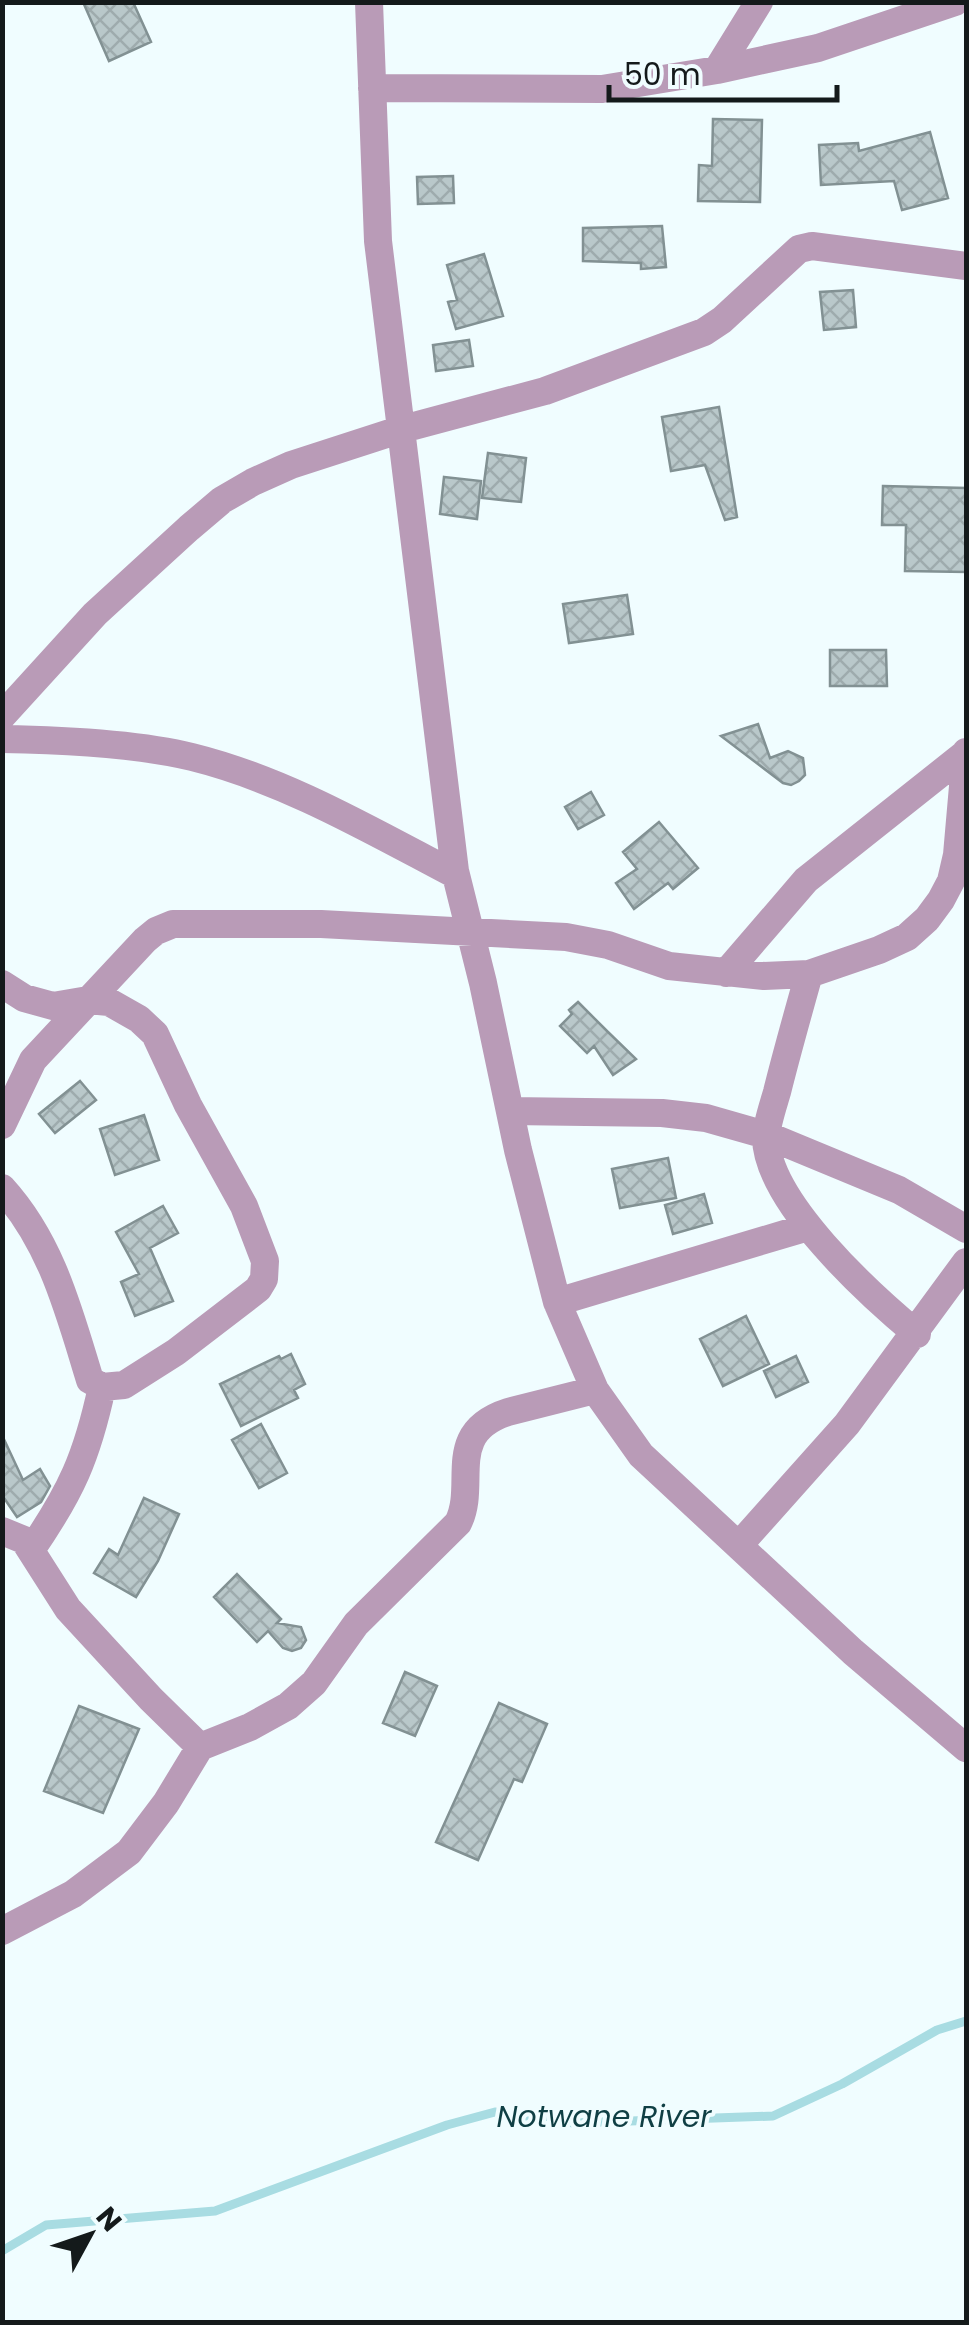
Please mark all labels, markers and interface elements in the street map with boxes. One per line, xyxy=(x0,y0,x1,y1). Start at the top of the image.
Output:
scale bar xyxy=(609,40,836,102)
text: 50 m xyxy=(624,53,701,96)
water label: Notwane River xyxy=(496,2095,712,2138)
north arrow xyxy=(40,2185,140,2285)
text: N xyxy=(87,2199,130,2240)

